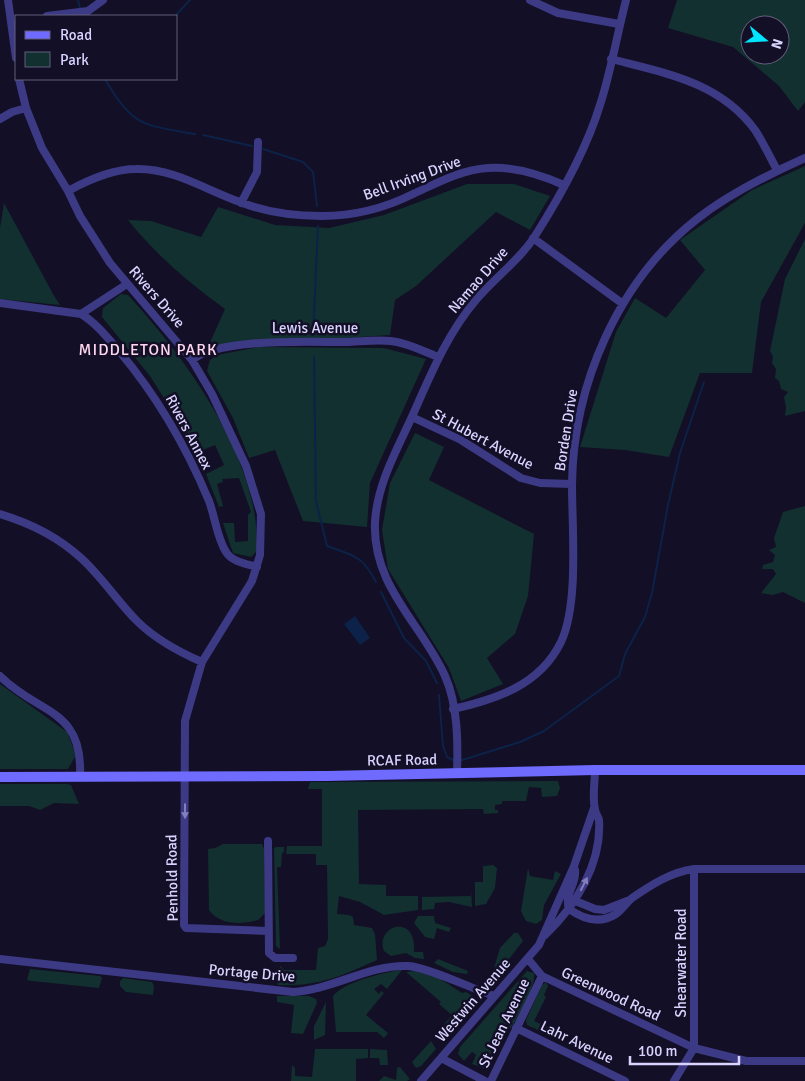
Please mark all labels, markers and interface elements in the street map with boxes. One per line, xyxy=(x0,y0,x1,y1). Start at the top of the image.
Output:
legend xyxy=(15,15,178,80)
north arrow xyxy=(740,15,790,65)
text: Road xyxy=(60,26,92,44)
text: N xyxy=(767,37,786,51)
text: Park xyxy=(60,51,89,69)
street label: Bell Irving Drive xyxy=(361,152,463,204)
street label: Namao Drive xyxy=(444,243,512,317)
street label: Rivers Drive xyxy=(125,262,189,332)
street label: Lewis Avenue xyxy=(272,319,358,337)
district label: MIDDLETON PARK xyxy=(79,340,217,360)
street label: Borden Drive xyxy=(551,388,581,472)
street label: Rivers Annex xyxy=(162,391,216,473)
street label: St Hubert Avenue xyxy=(429,405,537,473)
street label: RCAF Road xyxy=(367,750,437,770)
one-way arrow xyxy=(181,804,189,820)
street label: Penhold Road xyxy=(162,834,182,922)
one-way arrow xyxy=(580,877,588,891)
street label: Shearwater Road xyxy=(672,908,690,1018)
street label: Westwin Avenue xyxy=(432,954,514,1046)
street label: Portage Drive xyxy=(208,960,296,986)
street label: Greenwood Road xyxy=(559,963,664,1025)
street label: St Jean Avenue xyxy=(475,975,533,1071)
street label: Lahr Avenue xyxy=(537,1017,617,1067)
scale bar xyxy=(630,1034,739,1066)
text: 100 m xyxy=(638,1042,678,1060)

